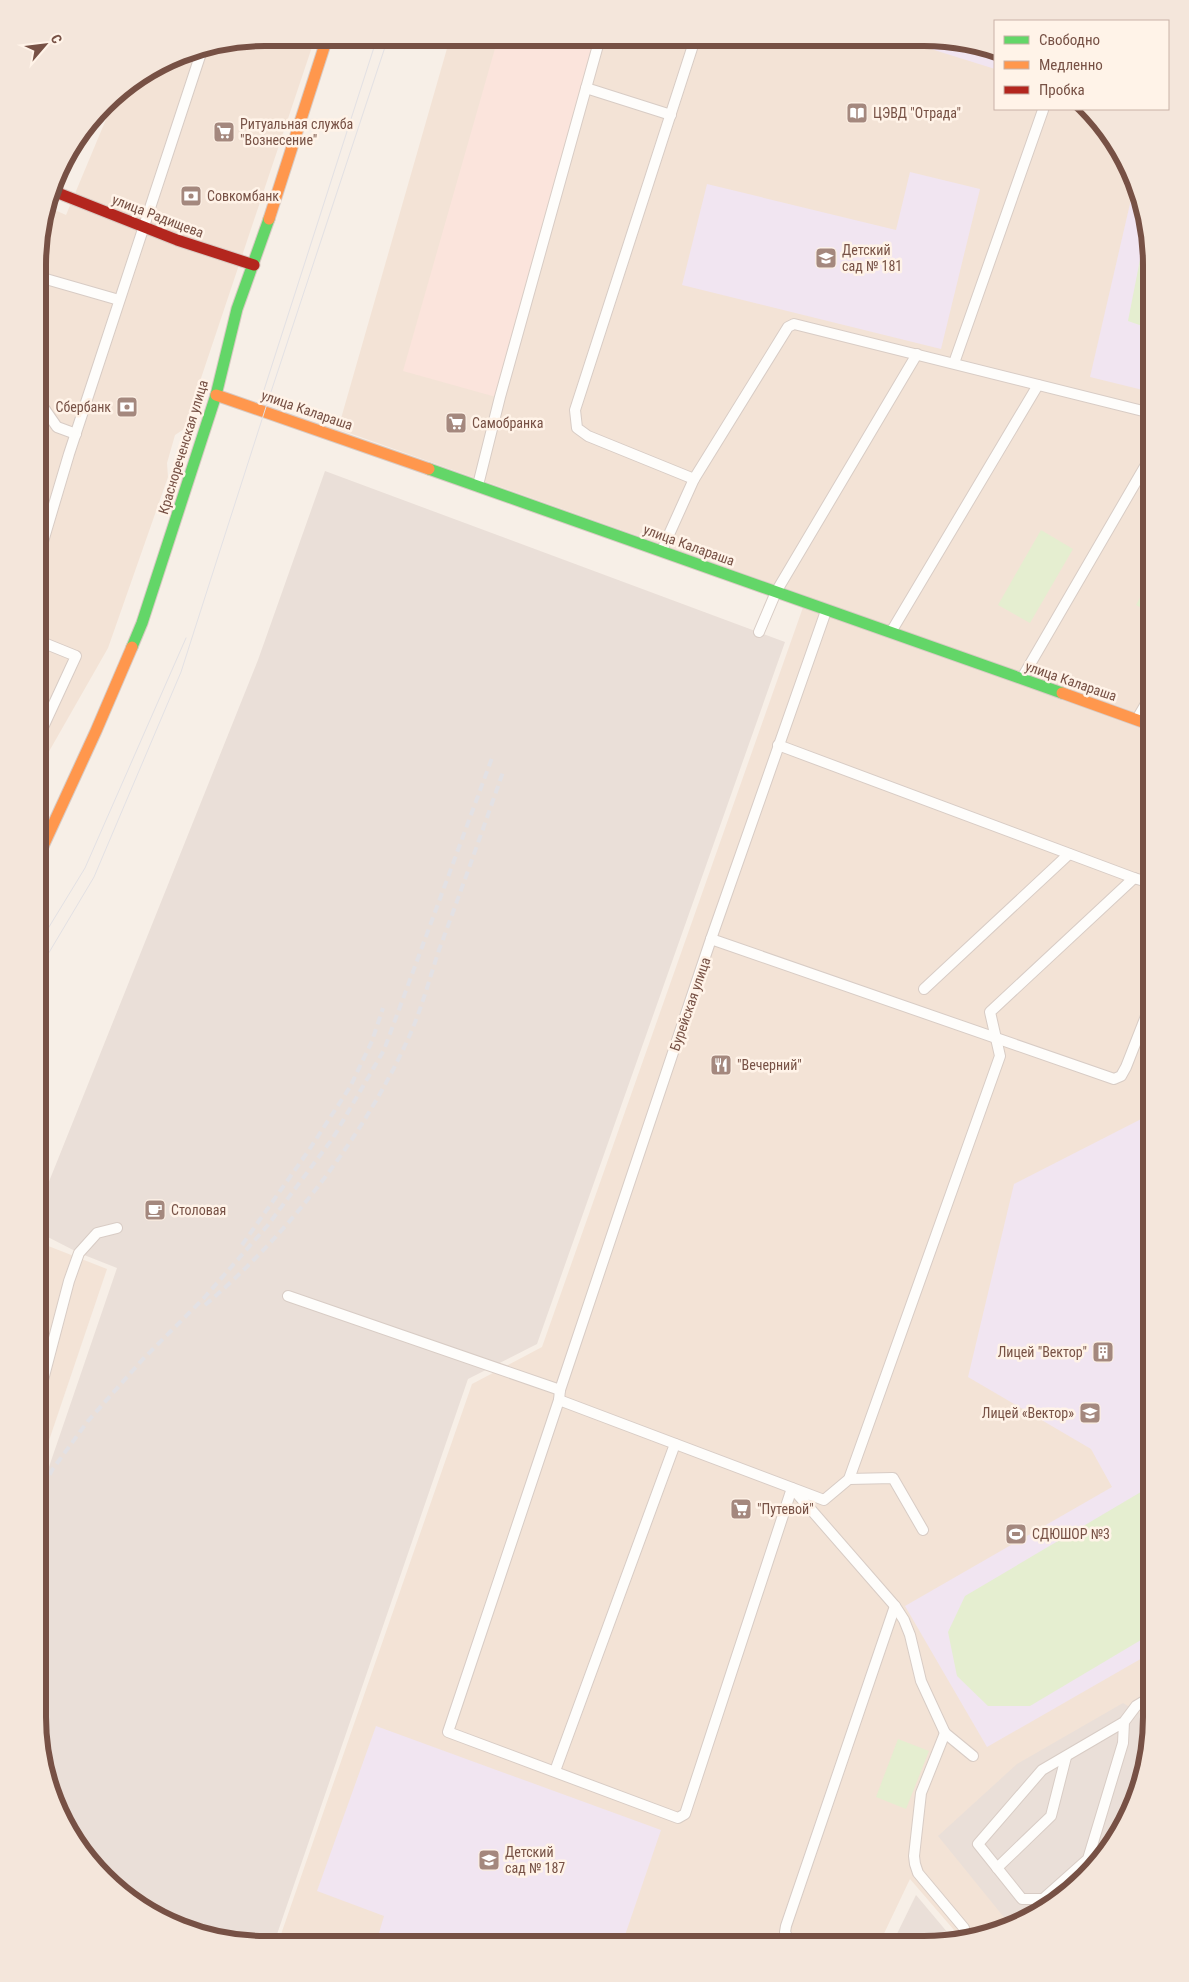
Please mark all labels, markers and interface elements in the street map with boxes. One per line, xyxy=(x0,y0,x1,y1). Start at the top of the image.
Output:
north arrow xyxy=(20,20,70,70)
legend xyxy=(994,20,1169,110)
text: Свободно xyxy=(1039,31,1100,49)
text: С xyxy=(48,32,65,46)
text: Медленно xyxy=(1039,56,1103,74)
text: Пробка xyxy=(1039,81,1085,99)
library icon: ЦЭВД "Отрада" xyxy=(845,101,869,125)
place label: ЦЭВД "Отрада" xyxy=(873,105,961,121)
place label: Ритуальная служба "Вознесение" xyxy=(240,116,353,148)
supermarket icon: Ритуальная служба "Вознесение" xyxy=(212,120,236,144)
bank icon: Совкомбанк xyxy=(179,184,203,208)
place label: Совкомбанк xyxy=(207,188,279,204)
street label: улица Радищева xyxy=(110,191,206,241)
place label: Детский сад № 181 xyxy=(842,242,902,274)
school or university icon: Детский сад № 181 xyxy=(814,246,838,270)
street label: Краснореченская улица xyxy=(155,378,211,516)
street label: улица Калараша xyxy=(259,387,355,433)
bank icon: Сбербанк xyxy=(115,395,139,419)
place label: Сбербанк xyxy=(55,399,111,415)
supermarket icon: Самобранка xyxy=(444,411,468,435)
place label: Самобранка xyxy=(472,415,544,431)
street label: улица Калараша xyxy=(641,521,737,569)
street label: улица Калараша xyxy=(1023,658,1119,704)
street label: Бурейская улица xyxy=(667,955,713,1053)
restaurant icon: "Вечерний" xyxy=(709,1053,733,1077)
place label: "Вечерний" xyxy=(737,1057,802,1073)
cafe icon: Столовая xyxy=(143,1198,167,1222)
place label: Столовая xyxy=(171,1202,226,1218)
building icon: Лицей "Вектор" xyxy=(1091,1340,1115,1364)
place label: Лицей "Вектор" xyxy=(998,1344,1087,1360)
school or university icon: Лицей «Вектор» xyxy=(1078,1401,1102,1425)
place label: Лицей «Вектор» xyxy=(982,1405,1074,1421)
supermarket icon: "Путевой" xyxy=(729,1497,753,1521)
place label: "Путевой" xyxy=(757,1501,814,1517)
sports icon: СДЮШОР №3 xyxy=(1004,1522,1028,1546)
place label: СДЮШОР №3 xyxy=(1032,1526,1110,1542)
place label: Детский сад № 187 xyxy=(505,1844,565,1876)
school or university icon: Детский сад № 187 xyxy=(477,1848,501,1872)

